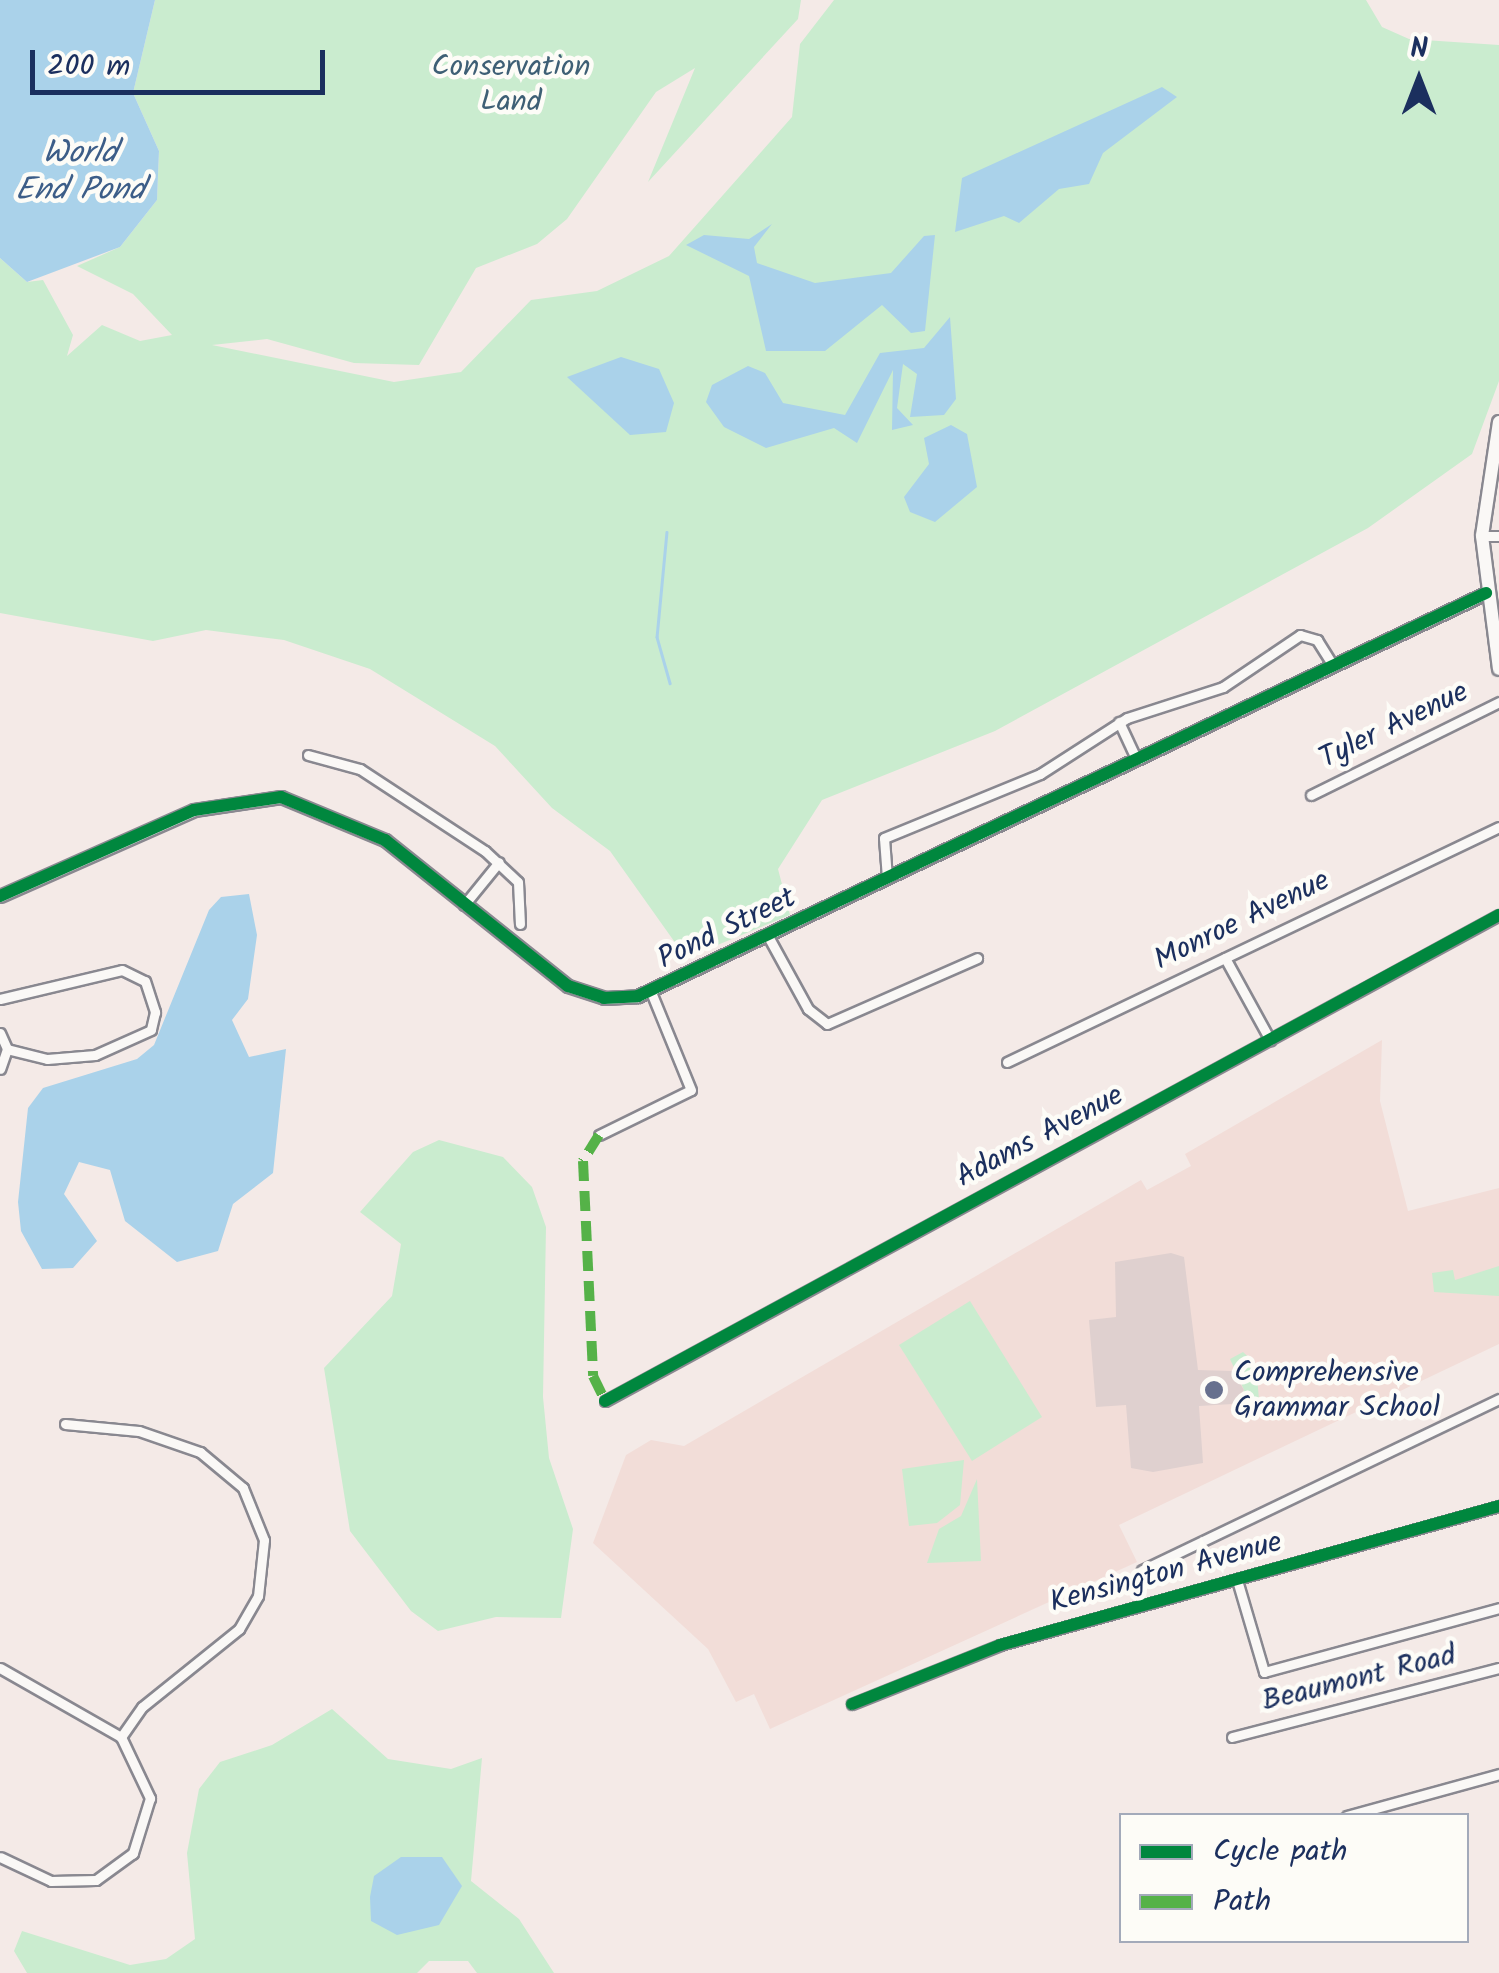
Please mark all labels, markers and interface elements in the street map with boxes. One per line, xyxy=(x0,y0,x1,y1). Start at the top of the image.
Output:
text: N xyxy=(1410,27,1428,72)
scale bar xyxy=(35,30,330,92)
north arrow xyxy=(1369,30,1469,130)
text: 200 m xyxy=(47,43,130,91)
park label: Conservation Land xyxy=(432,49,590,120)
water label: World End Pond xyxy=(15,136,145,211)
street label: Tyler Avenue xyxy=(1314,674,1474,778)
street label: Monroe Avenue xyxy=(1148,863,1336,979)
street label: Pond Street xyxy=(652,880,802,978)
street label: Adams Avenue xyxy=(950,1078,1130,1196)
place label: Comprehensive Grammar School xyxy=(1234,1355,1440,1426)
marker: Comprehensive Grammar School xyxy=(1203,1379,1225,1401)
street label: Kensington Avenue xyxy=(1046,1525,1286,1621)
street label: Beaumont Road xyxy=(1258,1638,1460,1720)
legend xyxy=(1119,1813,1469,1943)
text: Cycle path xyxy=(1213,1828,1347,1876)
text: Path xyxy=(1213,1878,1271,1926)

